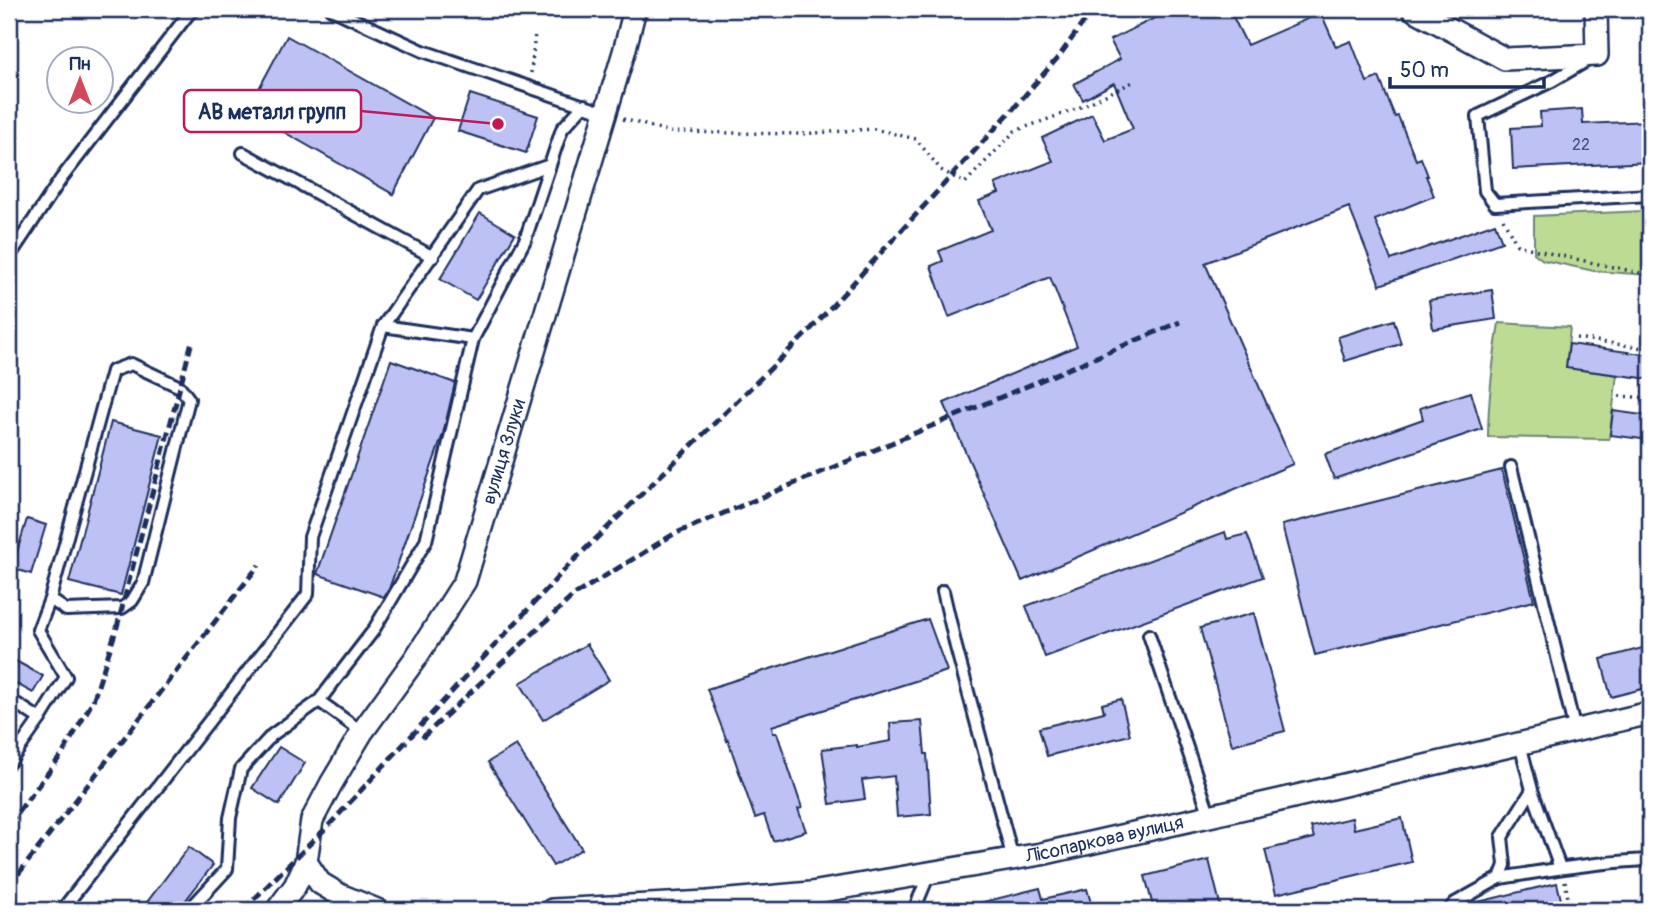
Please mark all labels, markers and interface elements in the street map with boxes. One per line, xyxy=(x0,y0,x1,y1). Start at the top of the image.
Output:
north arrow xyxy=(46,46,116,116)
scale bar xyxy=(1390,46,1544,90)
text: Пн xyxy=(70,52,90,76)
text: 50 m xyxy=(1400,57,1449,84)
callout: АВ металл групп xyxy=(184,90,361,132)
text: АВ металл групп xyxy=(198,99,346,126)
house number: 22 xyxy=(1572,135,1590,155)
street label: вулиця Злуки xyxy=(477,396,531,507)
street label: Лісопаркова вулиця xyxy=(1023,810,1186,869)

